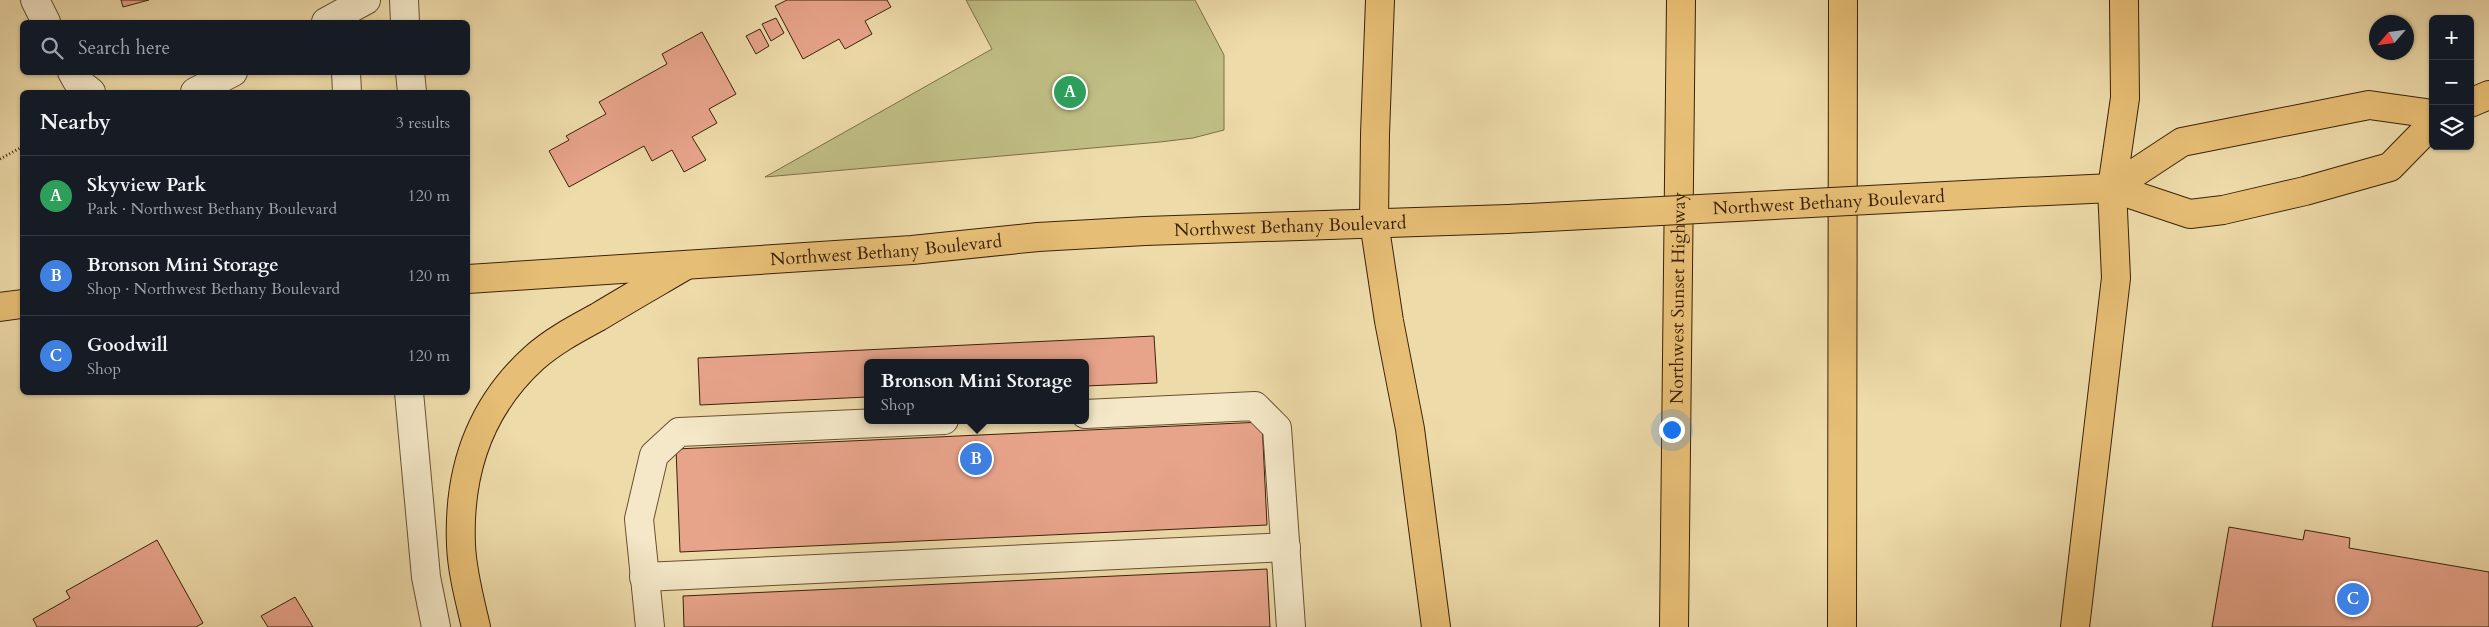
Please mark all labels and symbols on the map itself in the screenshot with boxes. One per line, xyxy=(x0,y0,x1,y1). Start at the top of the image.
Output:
north arrow xyxy=(2369,15,2414,60)
pin: A xyxy=(1054,73,1086,111)
street label: Northwest Bethany Boulevard xyxy=(1712,184,1946,221)
street label: Northwest Sunset Highway xyxy=(1664,191,1691,404)
street label: Northwest Bethany Boulevard xyxy=(1174,210,1407,243)
street label: Northwest Bethany Boulevard xyxy=(769,228,1004,272)
your location xyxy=(1659,417,1685,443)
pin: B xyxy=(960,440,992,478)
pin: C xyxy=(2337,580,2369,618)

